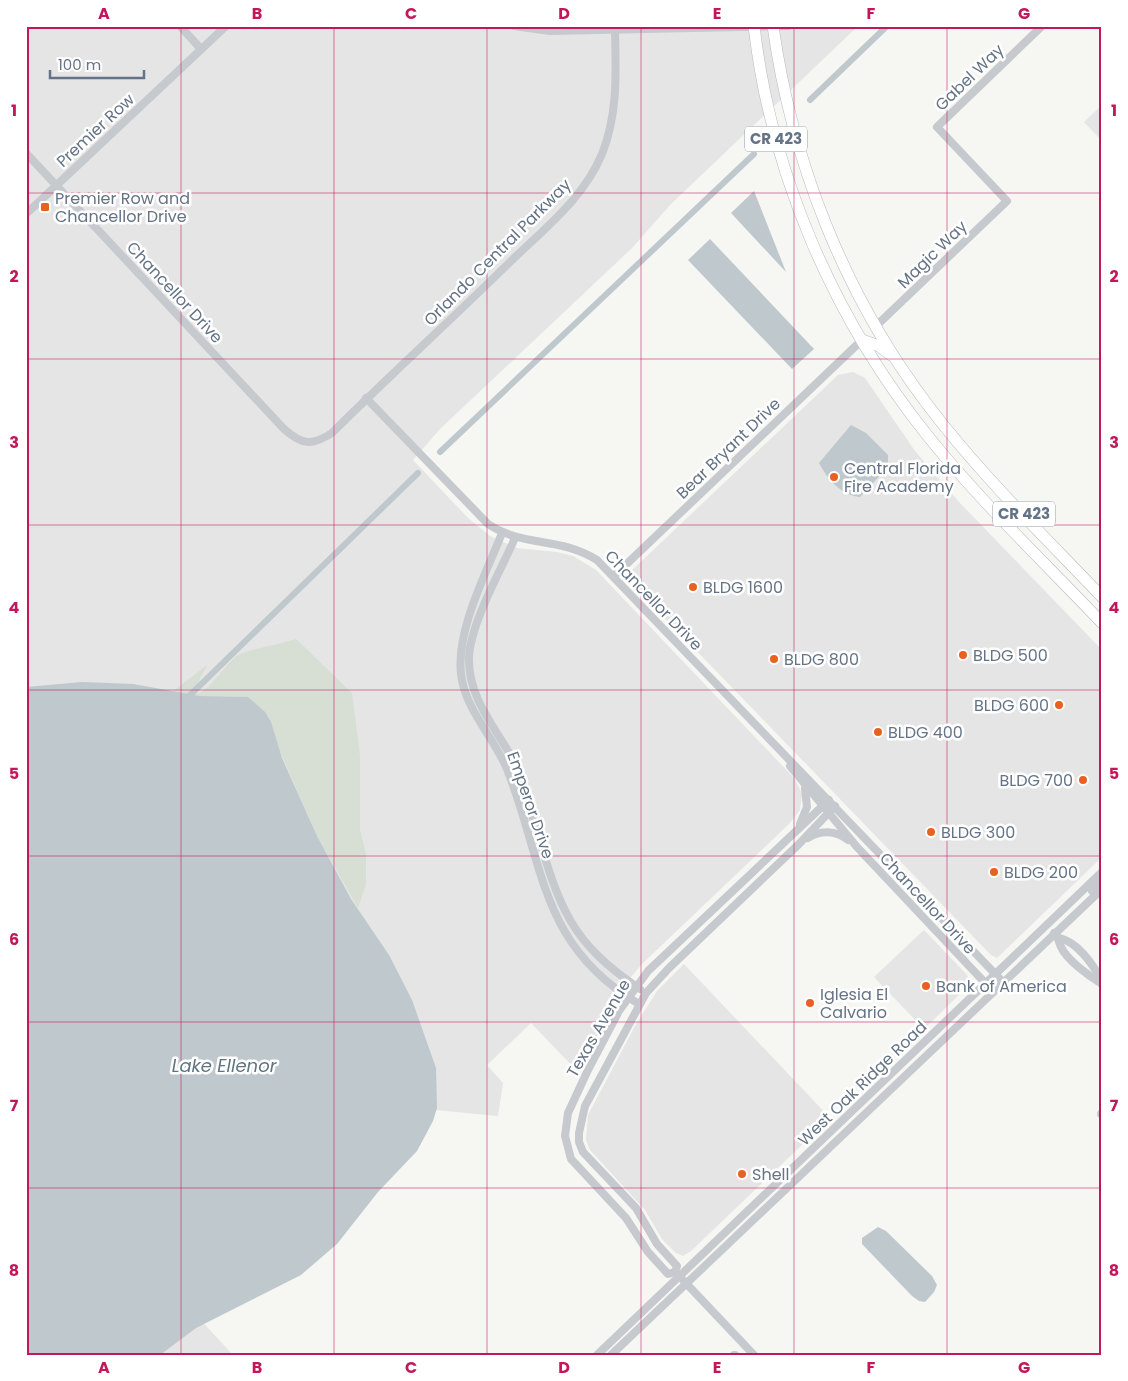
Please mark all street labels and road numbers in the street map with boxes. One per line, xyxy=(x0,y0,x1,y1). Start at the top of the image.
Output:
street label: Gabel Way xyxy=(930,39,1009,116)
street label: Premier Row xyxy=(51,88,139,172)
road number: CR 423 xyxy=(745,126,807,152)
street label: Orlando Central Parkway xyxy=(419,174,576,331)
street label: Magic Way xyxy=(892,215,972,293)
street label: Chancellor Drive xyxy=(121,236,228,348)
street label: Bear Bryant Drive xyxy=(671,393,786,504)
road number: CR 423 xyxy=(993,502,1055,526)
street label: Chancellor Drive xyxy=(600,545,708,656)
street label: Emperor Drive xyxy=(501,748,560,862)
street label: Chancellor Drive xyxy=(874,847,981,959)
street label: Texas Avenue xyxy=(561,975,636,1082)
street label: West Oak Ridge Road xyxy=(793,1016,932,1151)

